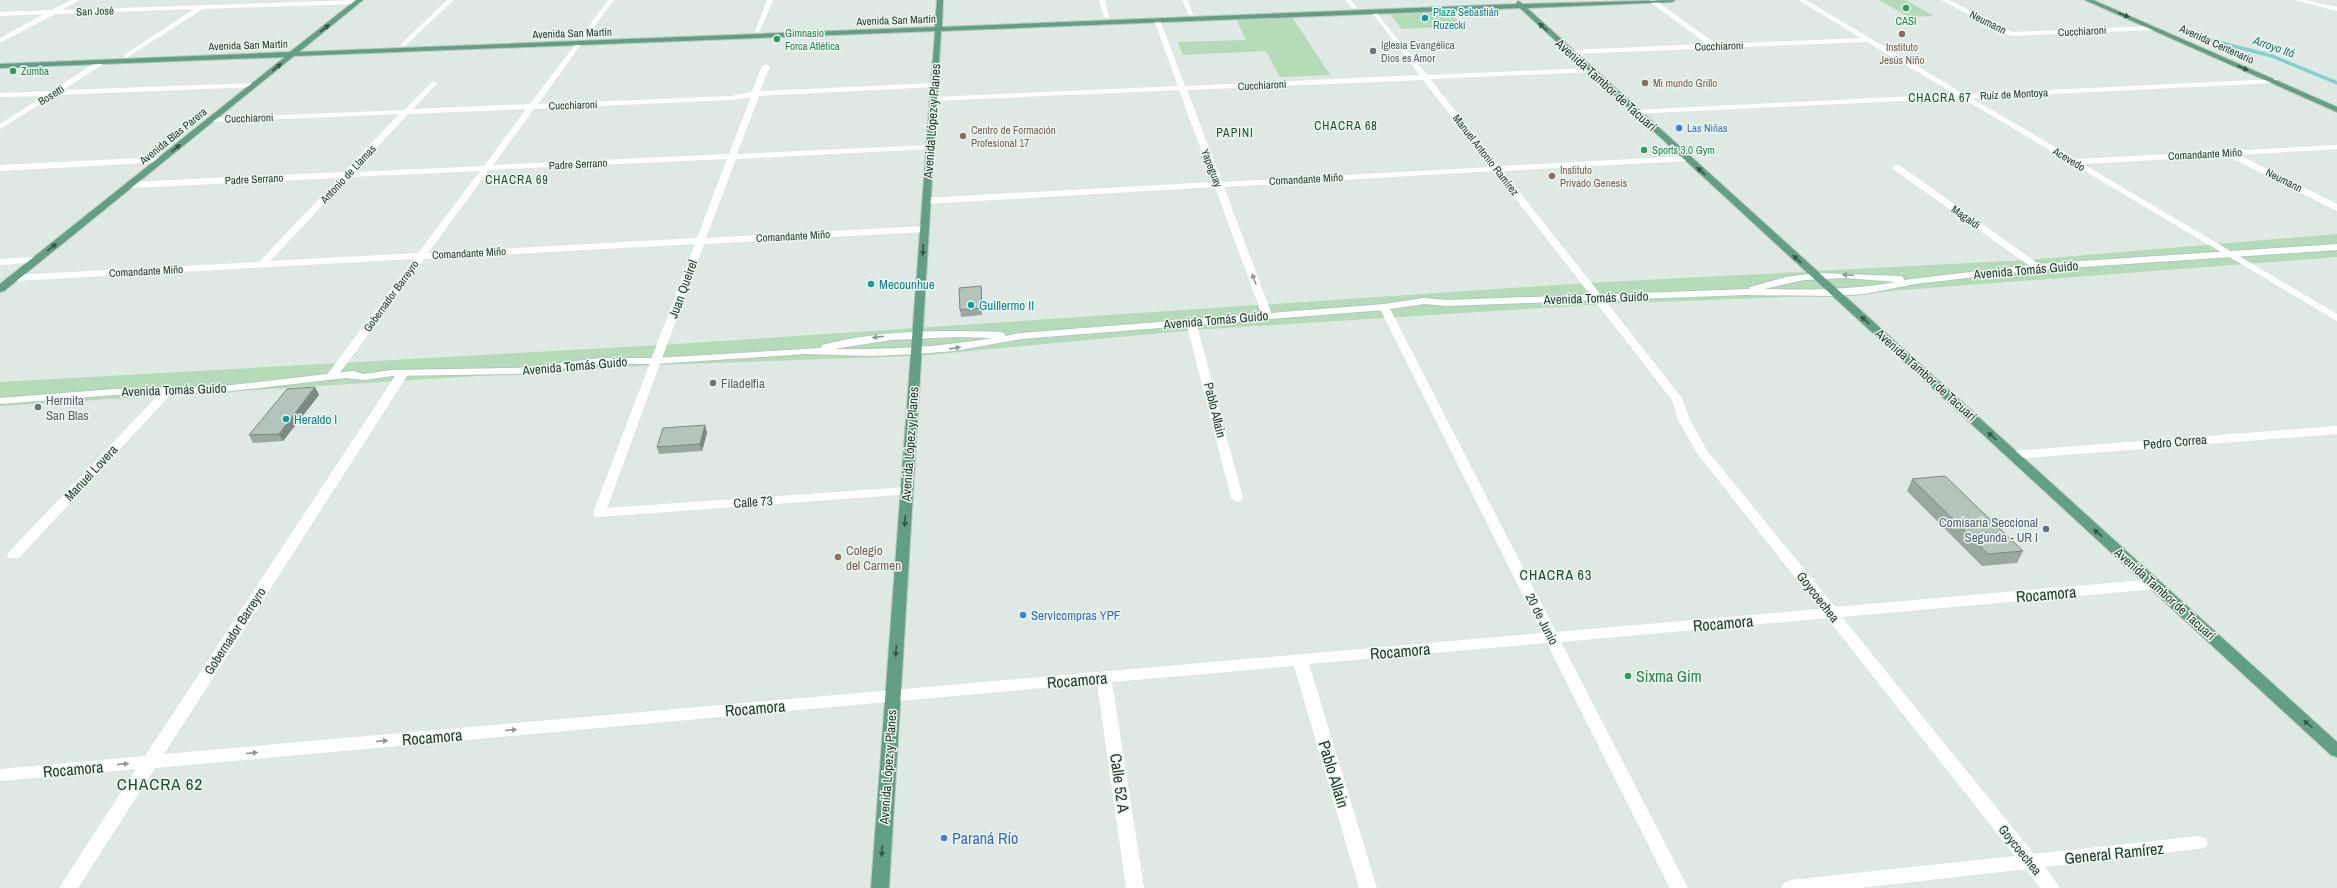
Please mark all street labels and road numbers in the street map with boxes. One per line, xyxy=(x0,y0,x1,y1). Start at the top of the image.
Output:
street label: San José xyxy=(76,3,114,19)
street label: Neumann xyxy=(1967,7,2009,37)
street label: Avenida San Martín xyxy=(855,12,936,28)
street label: Avenida Centenario xyxy=(2177,21,2256,67)
street label: Cucchiaroni xyxy=(2057,23,2107,39)
street label: Avenida San Martín xyxy=(531,25,612,41)
street label: Avenida Tambor de Tacuarí xyxy=(1551,34,1661,136)
street label: Avenida San Martín xyxy=(207,37,288,53)
street label: Cucchiaroni xyxy=(1694,38,1744,54)
street label: Avenida López y Planes xyxy=(919,63,944,180)
street label: Cucchiaroni xyxy=(1237,77,1287,93)
street label: Bosetti xyxy=(35,82,67,108)
street label: Ruíz de Montoya xyxy=(1980,85,2048,103)
street label: Cucchiaroni xyxy=(548,97,598,113)
street label: Avenida Blas Parera xyxy=(136,105,209,168)
street label: Cucchiaroni xyxy=(224,110,274,126)
street label: Manuel Antonio Ramírez xyxy=(1450,112,1522,199)
street label: Antonio de Llamas xyxy=(317,141,379,207)
street label: Acevedo xyxy=(2049,143,2088,174)
street label: Comandante Miño xyxy=(2168,145,2242,163)
street label: Yapeguay xyxy=(1198,147,1226,190)
street label: Padre Serrano xyxy=(548,155,608,173)
street label: Neumann xyxy=(2263,165,2305,195)
street label: Padre Serrano xyxy=(224,170,284,188)
street label: Comandante Miño xyxy=(1269,170,1343,188)
street label: Magaldi xyxy=(1949,202,1983,232)
street label: Comandante Miño xyxy=(756,227,830,245)
street label: Comandante Miño xyxy=(432,244,506,262)
street label: Gobernador Barreyro xyxy=(360,257,422,335)
street label: Juan Queirel xyxy=(665,257,701,321)
street label: Avenida Tomás Guido xyxy=(1972,257,2079,283)
street label: Comandante Miño xyxy=(109,262,183,280)
street label: Avenida Tomás Guido xyxy=(1542,288,1649,308)
street label: Avenida Tomás Guido xyxy=(1162,307,1269,333)
street label: Avenida Tambor de Tacuarí xyxy=(1871,324,1981,426)
street label: Avenida Tomás Guido xyxy=(521,353,628,379)
street label: Avenida Tomás Guido xyxy=(120,380,227,400)
street label: Pablo Allain xyxy=(1200,381,1230,439)
street label: Avenida López y Planes xyxy=(897,386,922,503)
street label: Pedro Correa xyxy=(2142,431,2208,453)
street label: Manuel Lovera xyxy=(61,441,121,505)
street label: Calle 73 xyxy=(733,492,773,512)
street label: Avenida Tambor de Tacuarí xyxy=(2110,543,2220,645)
street label: Goycoechea xyxy=(1793,568,1843,626)
street label: Rocamora xyxy=(2015,580,2078,608)
street label: Gobernador Barreyro xyxy=(200,584,270,678)
street label: 20 de Junio xyxy=(1522,590,1562,648)
street label: Rocamora xyxy=(1692,609,1755,637)
street label: Rocamora xyxy=(1369,637,1432,665)
street label: Rocamora xyxy=(1046,666,1109,694)
street label: Rocamora xyxy=(724,694,787,722)
street label: Avenida López y Planes xyxy=(875,709,900,826)
street label: Rocamora xyxy=(401,723,464,751)
street label: Pablo Allain xyxy=(1313,738,1355,810)
street label: Calle 52 A xyxy=(1105,752,1135,814)
street label: Rocamora xyxy=(42,755,105,783)
street label: Goycoechea xyxy=(1995,821,2045,879)
street label: General Ramírez xyxy=(2063,837,2165,869)

